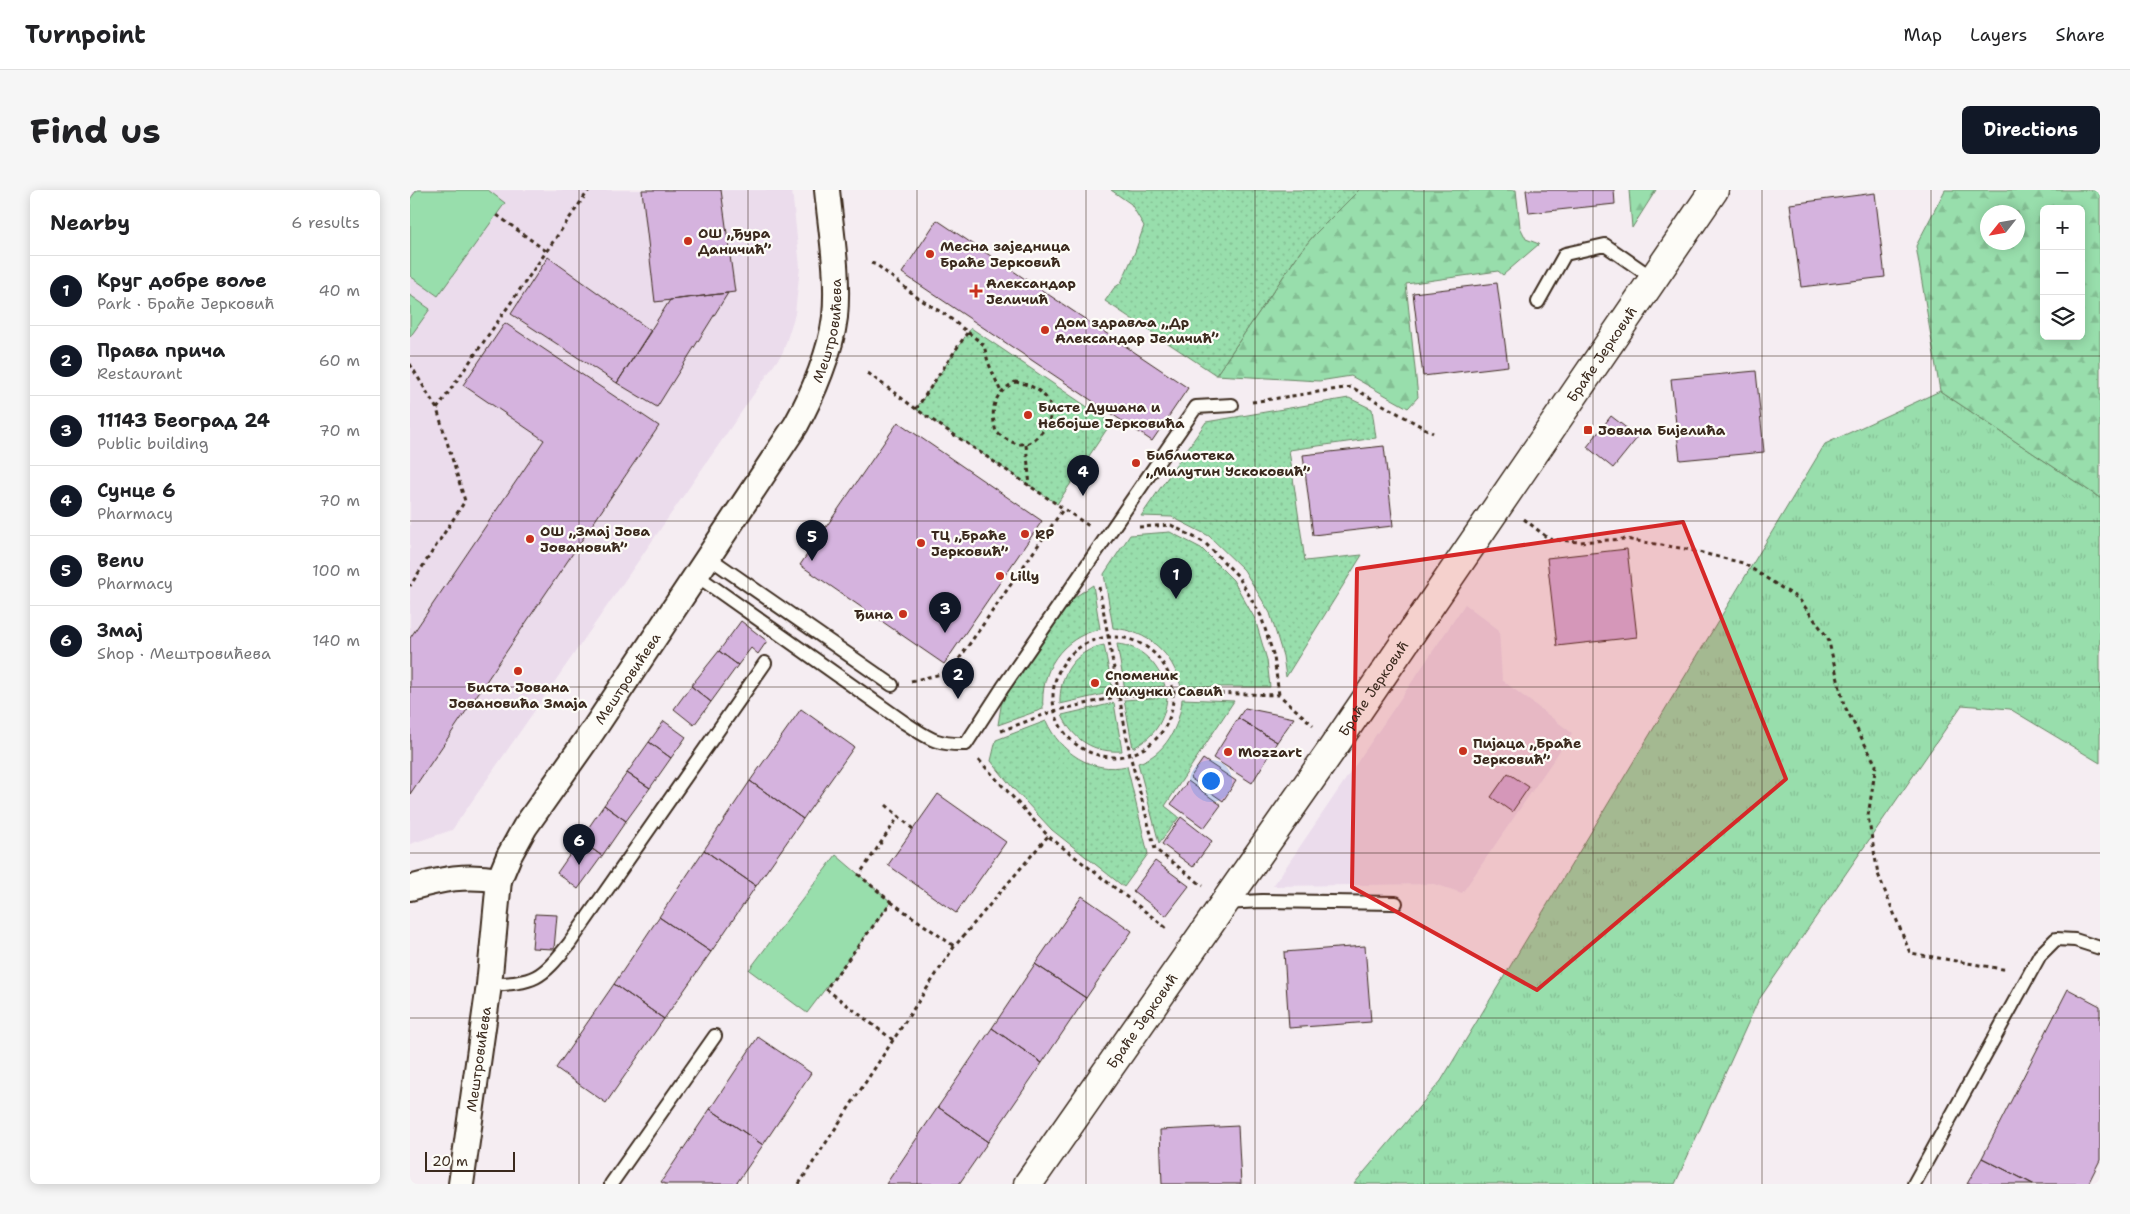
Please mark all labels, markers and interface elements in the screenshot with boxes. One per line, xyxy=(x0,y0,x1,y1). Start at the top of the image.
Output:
text: Turnpoint xyxy=(25,19,146,51)
text: Map xyxy=(1904,23,1942,47)
text: Layers xyxy=(1970,23,2027,47)
text: Share xyxy=(2055,23,2105,47)
button: Directions xyxy=(1962,106,2100,154)
text: Find us xyxy=(30,107,161,154)
north arrow xyxy=(1980,205,2025,250)
map controls xyxy=(2040,205,2085,340)
button: + xyxy=(2040,205,2085,250)
text: Nearby xyxy=(50,209,130,237)
text: 6 results xyxy=(291,212,360,233)
place label: ОШ „Ђура Даничић” xyxy=(698,224,771,258)
marker: ОШ „Ђура Даничић” xyxy=(682,235,694,247)
place label: Месна заједница Браће Јерковић xyxy=(940,237,1070,271)
marker: Месна заједница Браће Јерковић xyxy=(924,248,936,260)
button: − xyxy=(2040,250,2085,295)
text: Круг добре воље xyxy=(97,268,267,293)
place label: Александар Јеличић xyxy=(986,274,1076,308)
street label: Мештровићева xyxy=(808,278,845,385)
text: 1 xyxy=(62,280,70,301)
text: 40 m xyxy=(318,280,360,301)
marker: Александар Јеличић xyxy=(970,285,982,297)
text: Park · Браће Јерковић xyxy=(97,293,275,314)
button: layers xyxy=(2040,295,2085,340)
street label: Браће Јерковић xyxy=(1563,303,1641,405)
place label: Дом здравља „Др Александар Јеличић” xyxy=(1055,313,1219,347)
marker: Дом здравља „Др Александар Јеличић” xyxy=(1039,324,1051,336)
text: Права прича xyxy=(97,338,225,363)
text: 2 xyxy=(60,350,72,371)
text: 60 m xyxy=(319,350,360,371)
text: Restaurant xyxy=(97,363,183,384)
place label: Бисте Душана и Небојше Јерковића xyxy=(1038,398,1185,432)
text: 11143 Београд 24 xyxy=(97,408,270,433)
marker: Бисте Душана и Небојше Јерковића xyxy=(1022,409,1034,421)
text: 3 xyxy=(60,420,72,441)
text: 70 m xyxy=(319,420,360,441)
place label: Јована Бијелића xyxy=(1598,421,1726,439)
marker: Јована Бијелића xyxy=(1582,424,1594,436)
text: Public building xyxy=(97,433,209,454)
place label: Библиотека „Милутин Ускоковић” xyxy=(1146,446,1310,480)
pin: 4 xyxy=(1067,455,1099,496)
marker: Библиотека „Милутин Ускоковић” xyxy=(1130,457,1142,469)
text: Сунце 6 xyxy=(97,478,176,503)
text: 4 xyxy=(60,490,72,511)
text: 70 m xyxy=(319,490,360,511)
text: Pharmacy xyxy=(97,503,173,524)
pin: 5 xyxy=(796,520,828,561)
place label: ОШ „Змај Јова Јовановић” xyxy=(540,522,650,556)
place label: RP xyxy=(1035,525,1054,543)
place label: ТЦ „Браће Јерковић” xyxy=(931,526,1008,560)
marker: RP xyxy=(1019,528,1031,540)
marker: ОШ „Змај Јова Јовановић” xyxy=(524,533,536,545)
marker: ТЦ „Браће Јерковић” xyxy=(915,537,927,549)
text: Benu xyxy=(97,548,144,573)
pin: 1 xyxy=(1160,558,1192,599)
text: 5 xyxy=(61,560,71,581)
text: 100 m xyxy=(312,560,360,581)
place label: Lilly xyxy=(1010,567,1039,585)
marker: Lilly xyxy=(994,570,1006,582)
text: Pharmacy xyxy=(97,573,173,594)
pin: 3 xyxy=(929,592,961,633)
place label: Ђина xyxy=(854,605,893,623)
marker: Ђина xyxy=(897,608,909,620)
text: Змај xyxy=(97,618,143,643)
street label: Мештровићева xyxy=(591,629,665,728)
text: 6 xyxy=(60,630,72,651)
text: 140 m xyxy=(313,630,360,651)
street label: Браће Јерковић xyxy=(1334,637,1413,740)
text: Shop · Мештровићева xyxy=(97,643,271,664)
pin: 2 xyxy=(942,658,974,699)
marker: Биста Јована Јовановића Змаја xyxy=(512,665,524,677)
place label: Споменик Милунки Савић xyxy=(1105,666,1223,700)
marker: Споменик Милунки Савић xyxy=(1089,677,1101,689)
place label: Биста Јована Јовановића Змаја xyxy=(449,678,588,712)
place label: Пијаца „Браће Јерковић” xyxy=(1473,734,1581,768)
place label: Mozzart xyxy=(1238,743,1302,761)
marker: Пијаца „Браће Јерковић” xyxy=(1457,745,1469,757)
marker: Mozzart xyxy=(1222,746,1234,758)
your location xyxy=(1198,768,1224,794)
pin: 6 xyxy=(563,824,595,865)
street label: Браће Јерковић xyxy=(1103,970,1182,1072)
street label: Мештровићева xyxy=(462,1005,495,1113)
scale bar xyxy=(425,1149,515,1172)
text: 20 m xyxy=(432,1152,468,1170)

